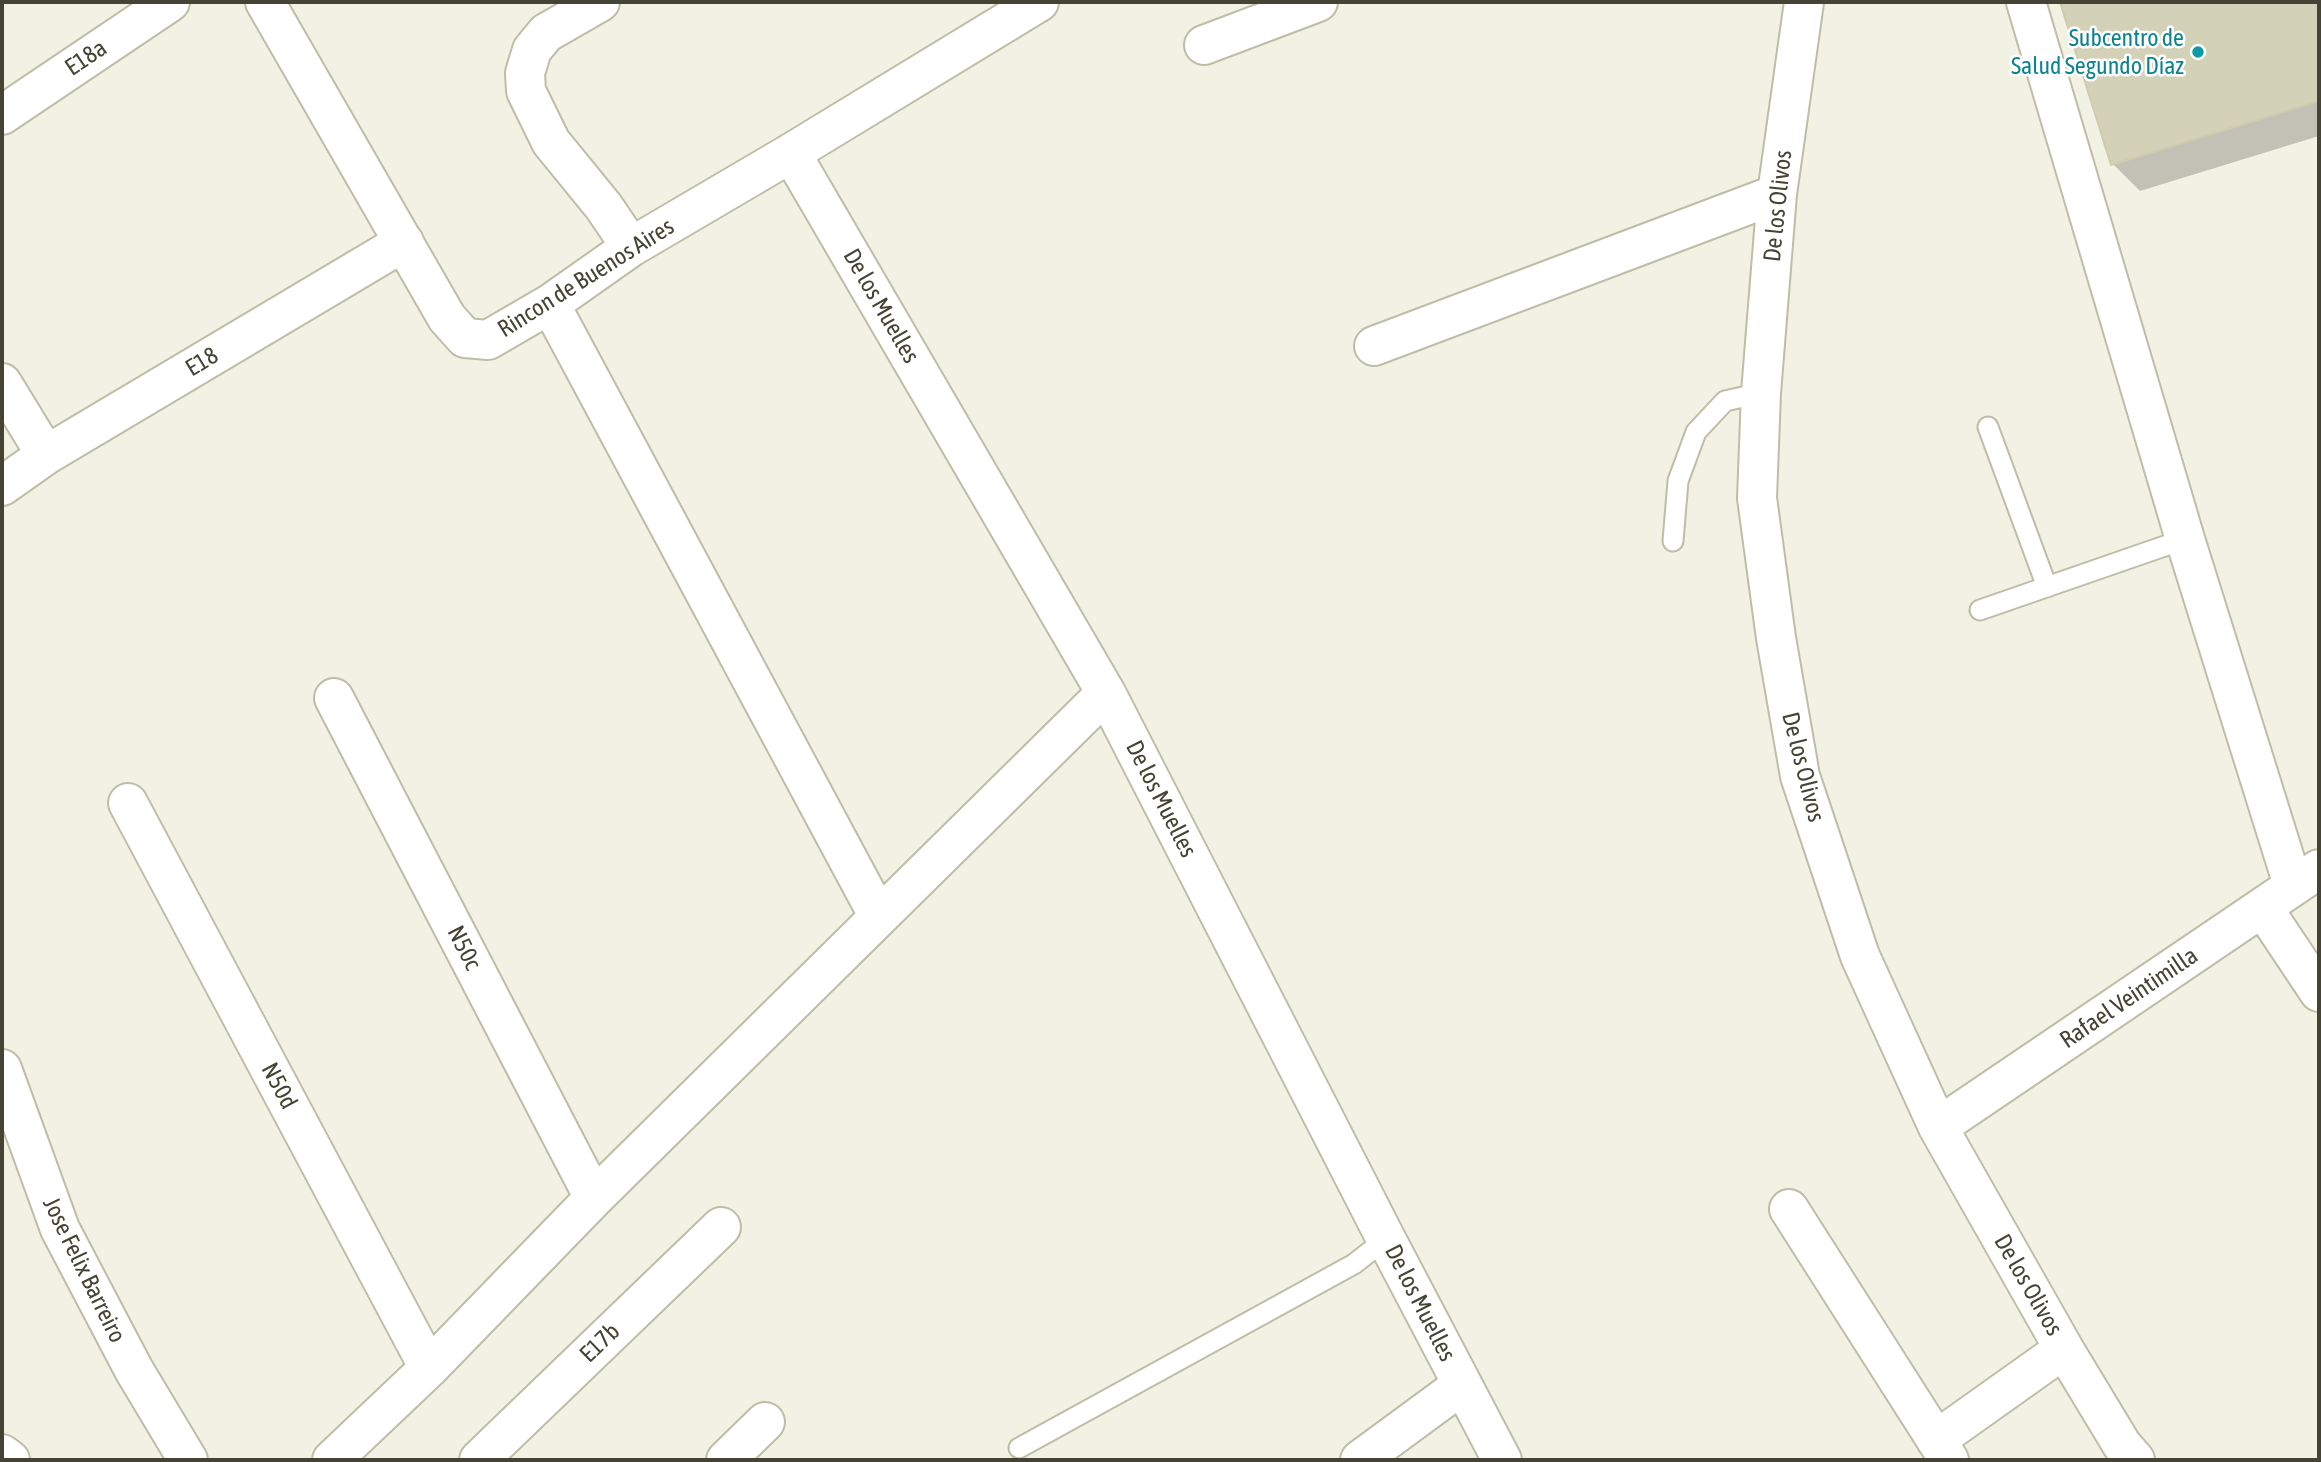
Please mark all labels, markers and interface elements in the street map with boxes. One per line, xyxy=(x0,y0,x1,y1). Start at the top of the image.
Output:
place label: Subcentro de Salud Segundo Díaz xyxy=(2011,24,2184,80)
street label: E18a xyxy=(60,34,112,82)
marker: Subcentro de Salud Segundo Díaz xyxy=(2190,44,2206,60)
street label: De los Olivos xyxy=(1758,149,1798,263)
street label: Rincon de Buenos Aires xyxy=(493,212,679,344)
street label: De los Muelles xyxy=(837,244,925,368)
street label: E18 xyxy=(181,341,223,383)
street label: De los Olivos xyxy=(1775,709,1831,825)
street label: De los Muelles xyxy=(1119,736,1203,862)
street label: N50c xyxy=(441,921,487,975)
street label: Rafael Veintimilla xyxy=(2055,941,2203,1055)
street label: N50d xyxy=(255,1058,303,1114)
street label: Jose Felix Barreiro xyxy=(36,1193,132,1347)
street label: De los Olivos xyxy=(1988,1229,2068,1341)
street label: De los Muelles xyxy=(1378,1240,1462,1366)
street label: E17b xyxy=(574,1317,626,1369)

